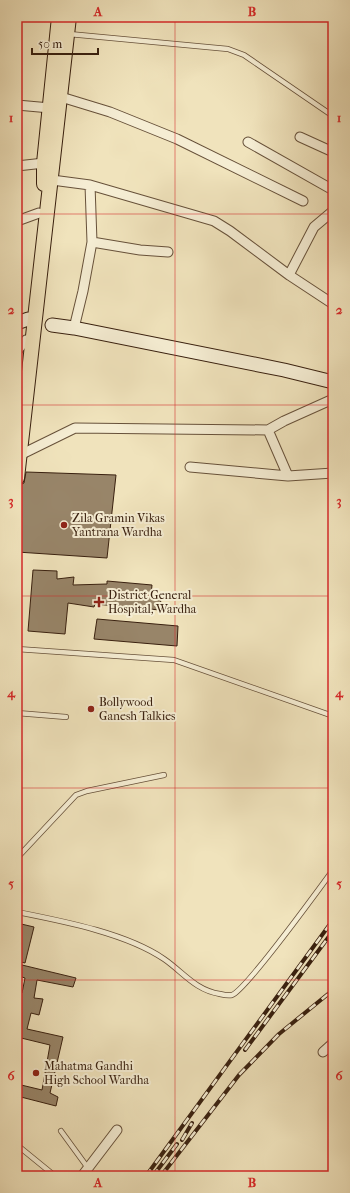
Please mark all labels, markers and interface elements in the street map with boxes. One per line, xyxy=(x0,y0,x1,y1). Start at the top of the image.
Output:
text: A xyxy=(93,4,103,19)
text: B xyxy=(248,4,257,19)
scale bar xyxy=(32,30,98,56)
text: 50 m xyxy=(38,37,62,51)
text: 1 xyxy=(9,110,14,125)
text: 1 xyxy=(337,110,342,125)
text: 2 xyxy=(8,302,15,317)
text: 2 xyxy=(336,302,343,317)
text: 3 xyxy=(8,493,14,509)
text: 3 xyxy=(336,493,342,509)
place label: Zila Gramin Vikas Yantrana Wardha xyxy=(71,511,165,539)
marker: Zila Gramin Vikas Yantrana Wardha xyxy=(59,520,69,530)
place label: District General Hospital, Wardha xyxy=(108,588,197,616)
marker: District General Hospital, Wardha xyxy=(93,596,105,608)
text: 4 xyxy=(6,685,16,701)
text: 4 xyxy=(334,685,344,701)
place label: Bollywood Ganesh Talkies xyxy=(99,695,176,723)
marker: Bollywood Ganesh Talkies xyxy=(86,704,96,714)
text: 5 xyxy=(8,876,14,891)
text: 5 xyxy=(336,876,342,891)
place label: Mahatma Gandhi High School Wardha xyxy=(44,1059,150,1087)
text: 6 xyxy=(7,1068,15,1083)
marker: Mahatma Gandhi High School Wardha xyxy=(31,1068,41,1078)
text: 6 xyxy=(335,1068,343,1083)
text: A xyxy=(93,1175,103,1190)
text: B xyxy=(248,1175,257,1190)

